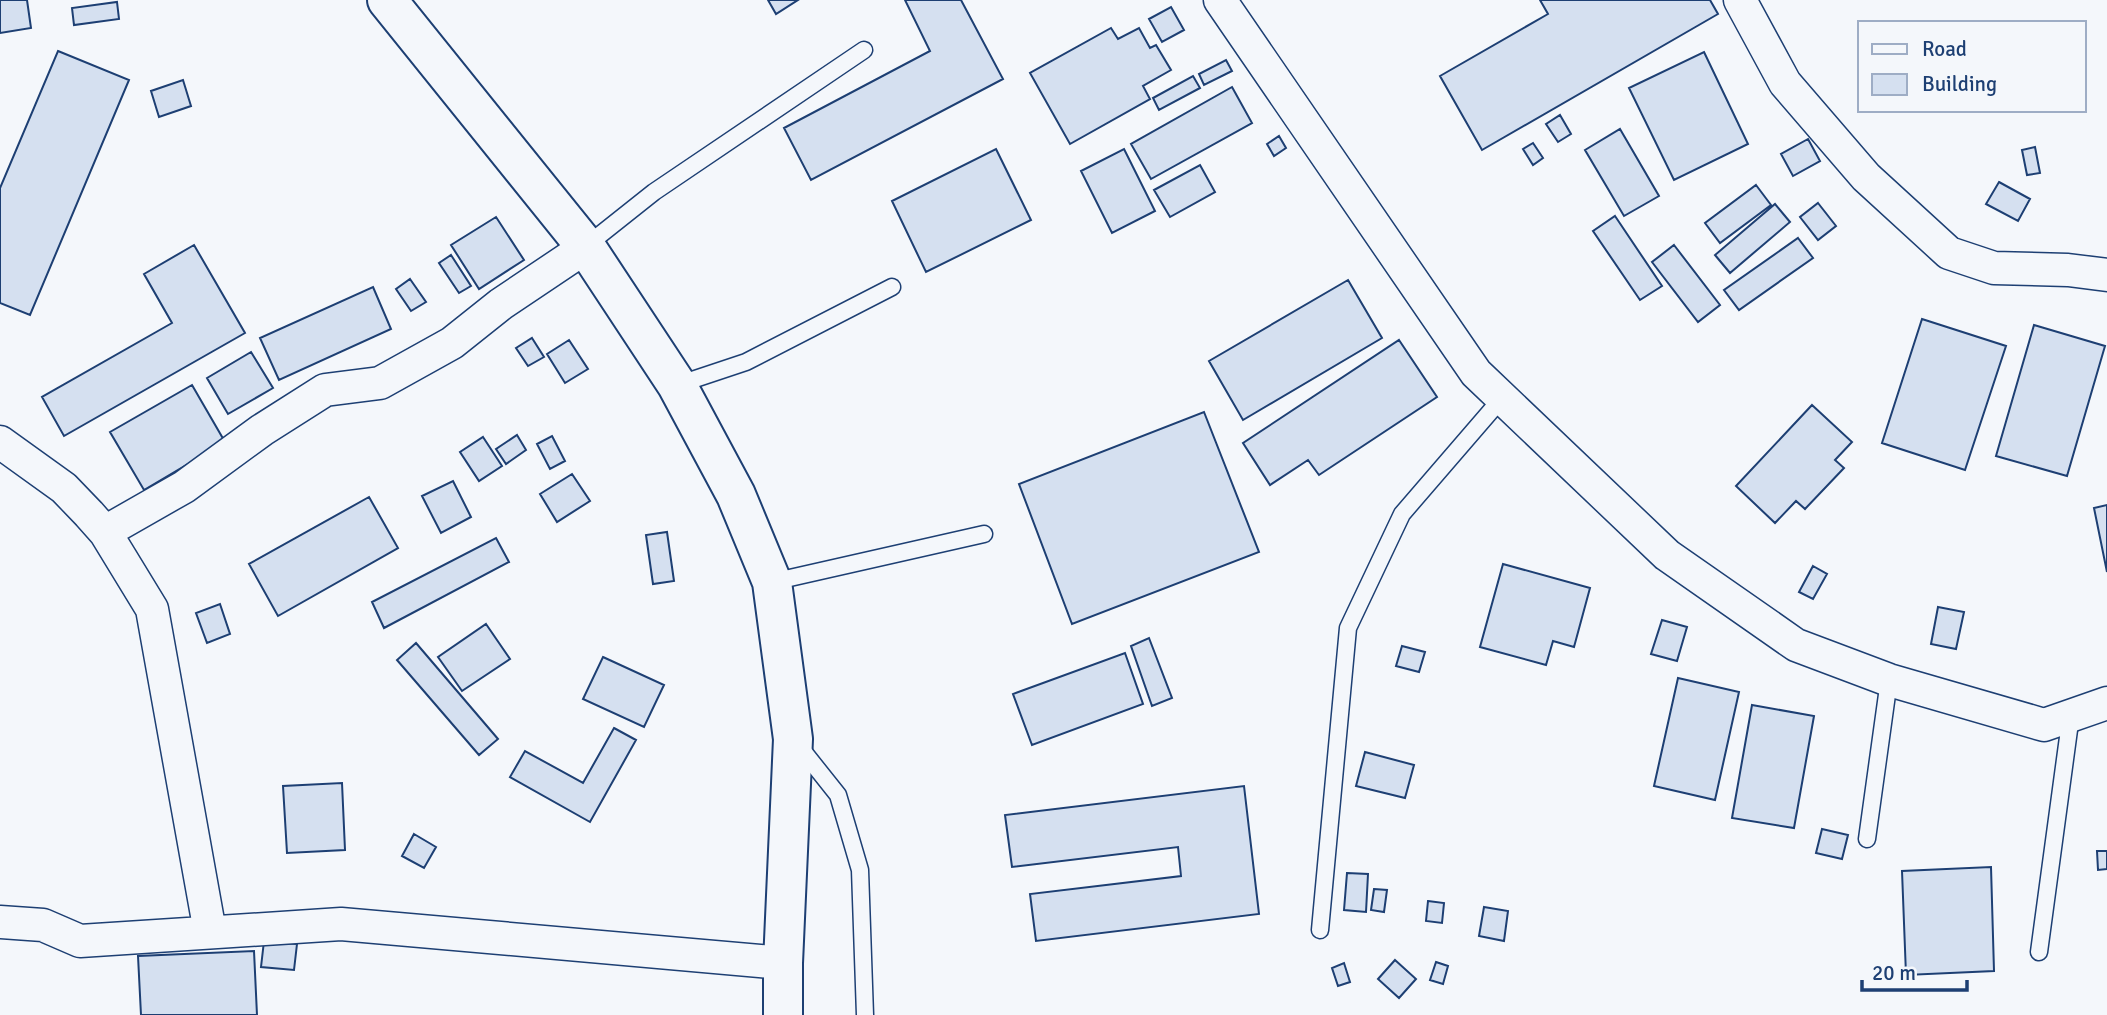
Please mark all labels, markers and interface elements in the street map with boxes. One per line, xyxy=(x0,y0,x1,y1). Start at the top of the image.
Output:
legend xyxy=(1858,21,2086,112)
text: Road xyxy=(1922,36,1967,62)
text: Building xyxy=(1922,71,1997,97)
scale bar xyxy=(1862,948,1967,992)
text: 20 m xyxy=(1872,960,1916,986)

